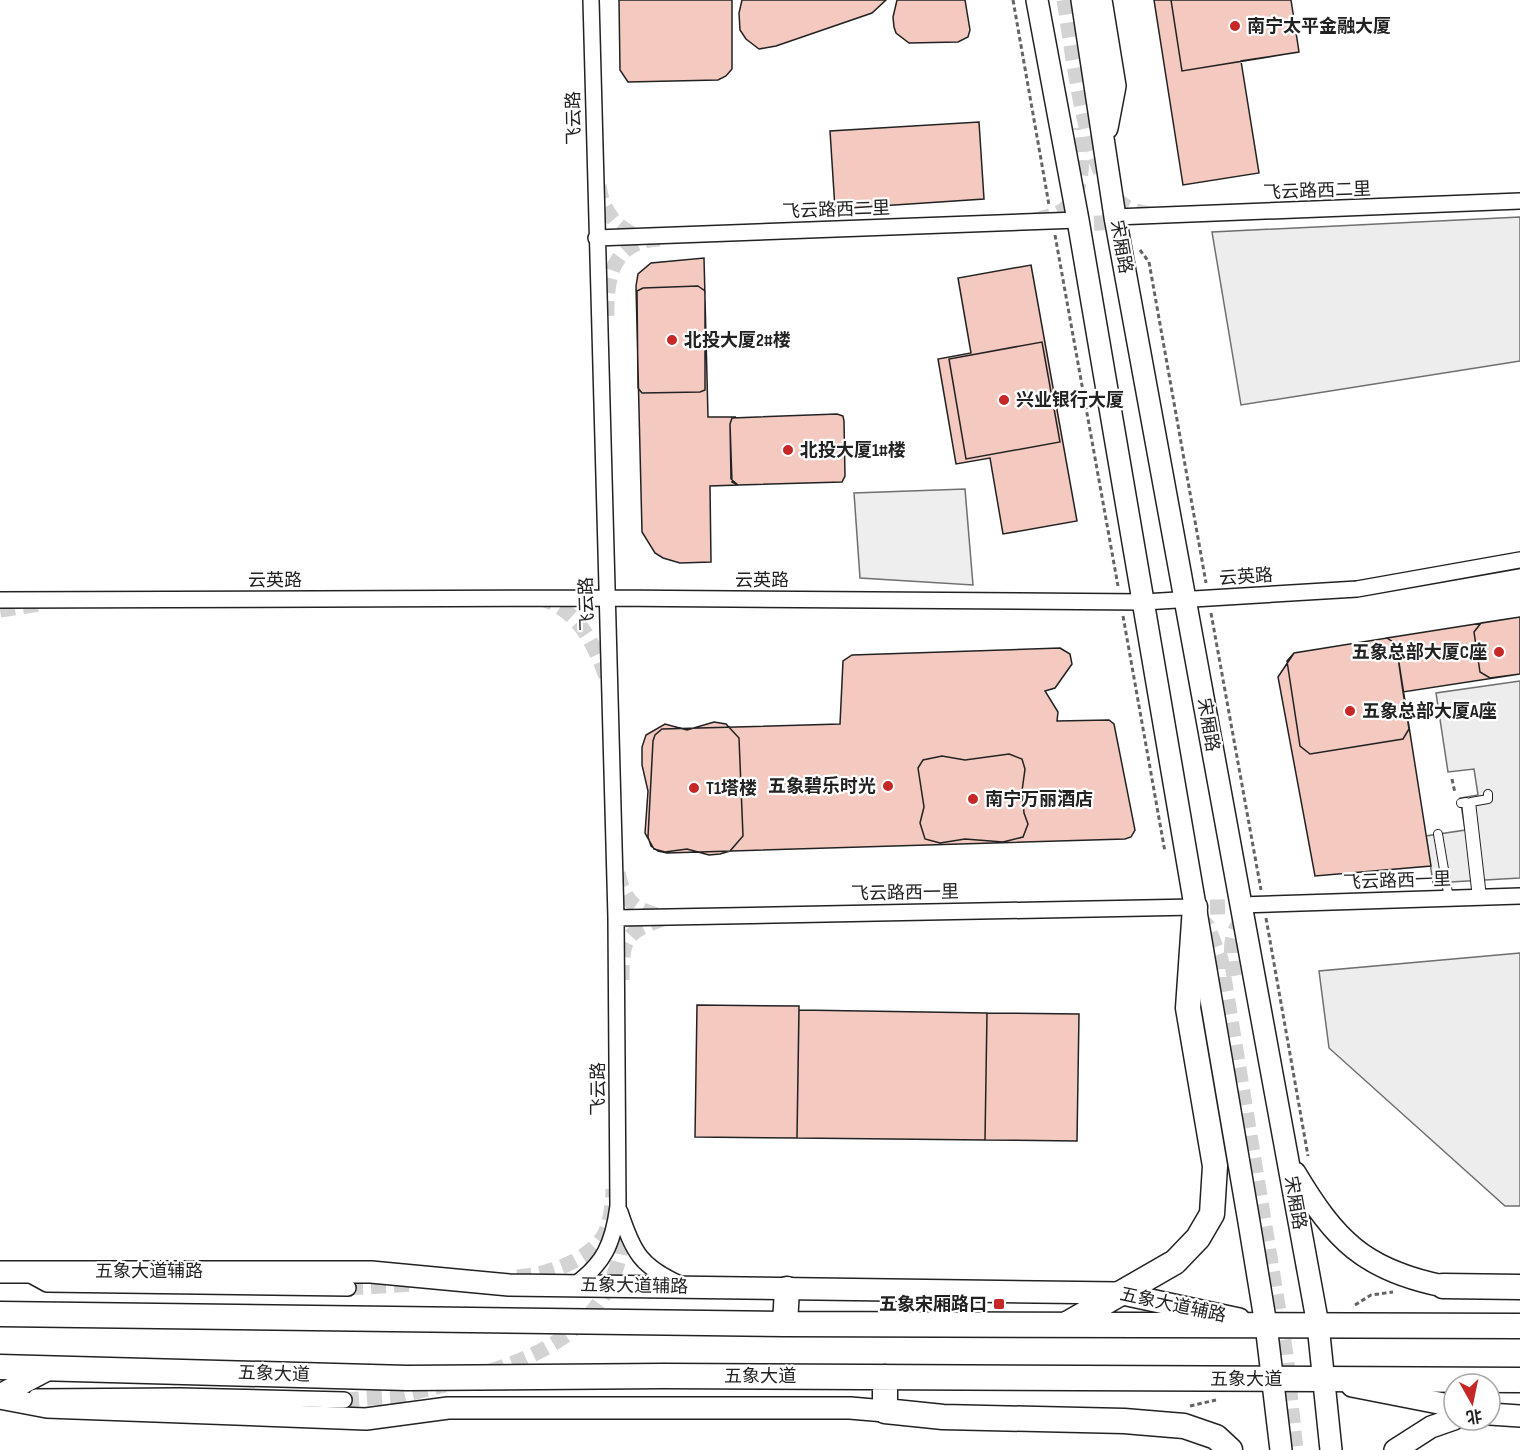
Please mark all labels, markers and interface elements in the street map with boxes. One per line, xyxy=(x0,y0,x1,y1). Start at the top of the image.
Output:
place label: 南宁太平金融大厦 xyxy=(1247,16,1391,37)
marker: 南宁太平金融大厦 xyxy=(1228,19,1242,33)
street label: 飞云路 xyxy=(563,91,585,145)
street label: 飞云路西二里 xyxy=(1263,179,1371,203)
street label: 飞云路西二里 xyxy=(782,198,890,222)
street label: 宋厢路 xyxy=(1106,219,1136,275)
place label: 北投大厦2#楼 xyxy=(684,330,791,351)
marker: 北投大厦2#楼 xyxy=(665,333,679,347)
place label: 兴业银行大厦 xyxy=(1016,389,1124,411)
marker: 兴业银行大厦 xyxy=(997,393,1011,407)
place label: 北投大厦1#楼 xyxy=(800,440,906,461)
marker: 北投大厦1#楼 xyxy=(781,443,795,457)
street label: 云英路 xyxy=(1218,565,1274,589)
street label: 云英路 xyxy=(248,570,302,591)
street label: 云英路 xyxy=(735,570,789,591)
street label: 飞云路 xyxy=(576,577,598,631)
place label: 五象总部大厦C座 xyxy=(1352,642,1487,663)
marker: 五象总部大厦C座 xyxy=(1492,645,1506,659)
street label: 宋厢路 xyxy=(1193,697,1223,753)
place label: 五象总部大厦A座 xyxy=(1362,701,1497,722)
marker: 五象总部大厦A座 xyxy=(1343,704,1357,718)
place label: 五象碧乐时光 xyxy=(768,776,876,797)
place label: T1塔楼 xyxy=(706,778,757,799)
marker: 五象碧乐时光 xyxy=(881,779,895,793)
marker: T1塔楼 xyxy=(687,781,701,795)
place label: 南宁万丽酒店 xyxy=(985,789,1093,810)
marker: 南宁万丽酒店 xyxy=(966,792,980,806)
street label: 飞云路西一里 xyxy=(1343,869,1451,893)
street label: 飞云路西一里 xyxy=(851,882,959,904)
street label: 飞云路 xyxy=(588,1062,609,1116)
street label: 宋厢路 xyxy=(1280,1175,1310,1231)
street label: 五象大道辅路 xyxy=(95,1261,203,1282)
street label: 五象大道辅路 xyxy=(580,1275,688,1297)
street label: 五象大道辅路 xyxy=(1118,1284,1228,1326)
place label: 五象宋厢路口 xyxy=(879,1294,987,1315)
marker: 五象宋厢路口 xyxy=(992,1297,1006,1311)
street label: 五象大道 xyxy=(238,1362,310,1386)
street label: 五象大道 xyxy=(724,1366,796,1387)
street label: 五象大道 xyxy=(1210,1369,1282,1390)
north arrow xyxy=(1442,1372,1502,1432)
text: 北 xyxy=(1465,1405,1484,1426)

